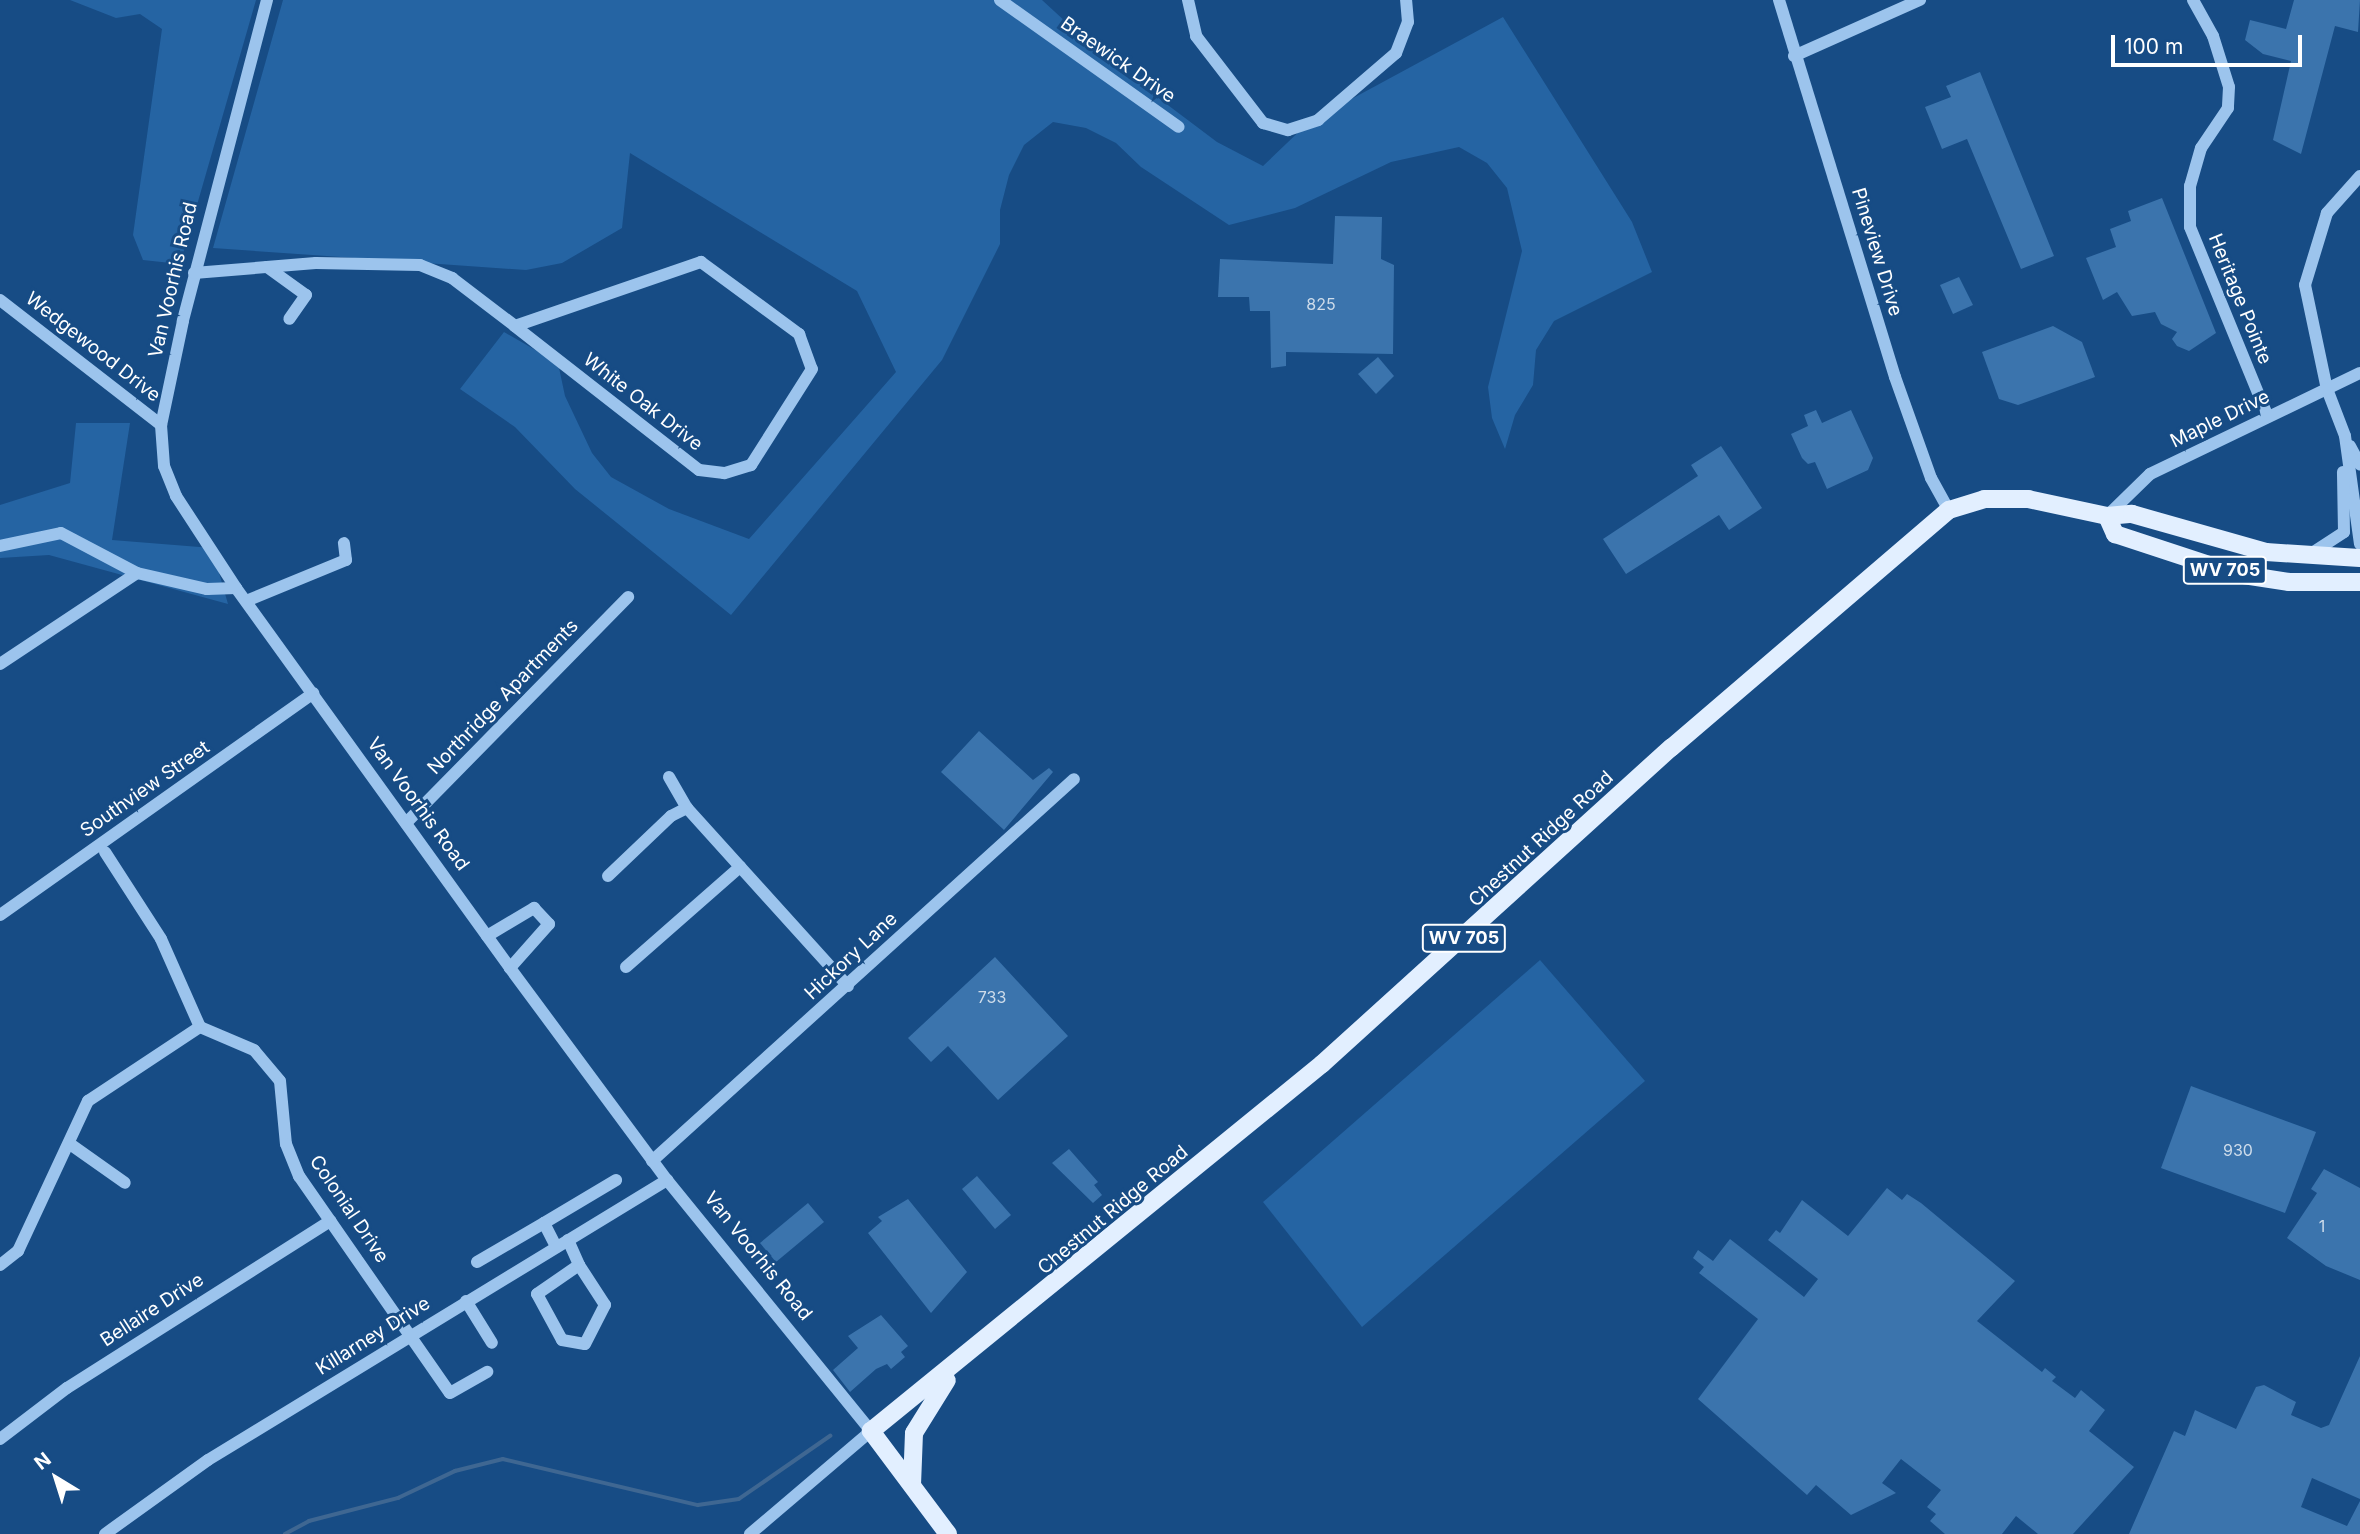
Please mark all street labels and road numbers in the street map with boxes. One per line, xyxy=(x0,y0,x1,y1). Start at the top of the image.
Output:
street label: Braewick Drive xyxy=(1056,12,1180,108)
street label: Pineview Drive xyxy=(1847,185,1907,319)
street label: Van Voorhis Road xyxy=(144,200,202,360)
street label: Heritage Pointe xyxy=(2203,230,2277,368)
street label: Wedgewood Drive xyxy=(21,287,165,407)
street label: White Oak Drive xyxy=(579,348,707,456)
street label: Maple Drive xyxy=(2167,385,2273,453)
road number: WV 705 xyxy=(2181,556,2269,584)
street label: Northridge Apartments xyxy=(423,615,583,779)
street label: Van Voorhis Road xyxy=(362,733,474,875)
street label: Southview Street xyxy=(76,736,214,842)
street label: Chestnut Ridge Road xyxy=(1464,766,1618,912)
street label: Hickory Lane xyxy=(800,907,902,1005)
road number: WV 705 xyxy=(1420,923,1508,953)
street label: Chestnut Ridge Road xyxy=(1033,1141,1193,1279)
street label: Colonial Drive xyxy=(305,1151,393,1267)
street label: Van Voorhis Road xyxy=(699,1187,817,1325)
street label: Bellaire Drive xyxy=(96,1268,208,1352)
street label: Killarney Drive xyxy=(312,1292,434,1380)

